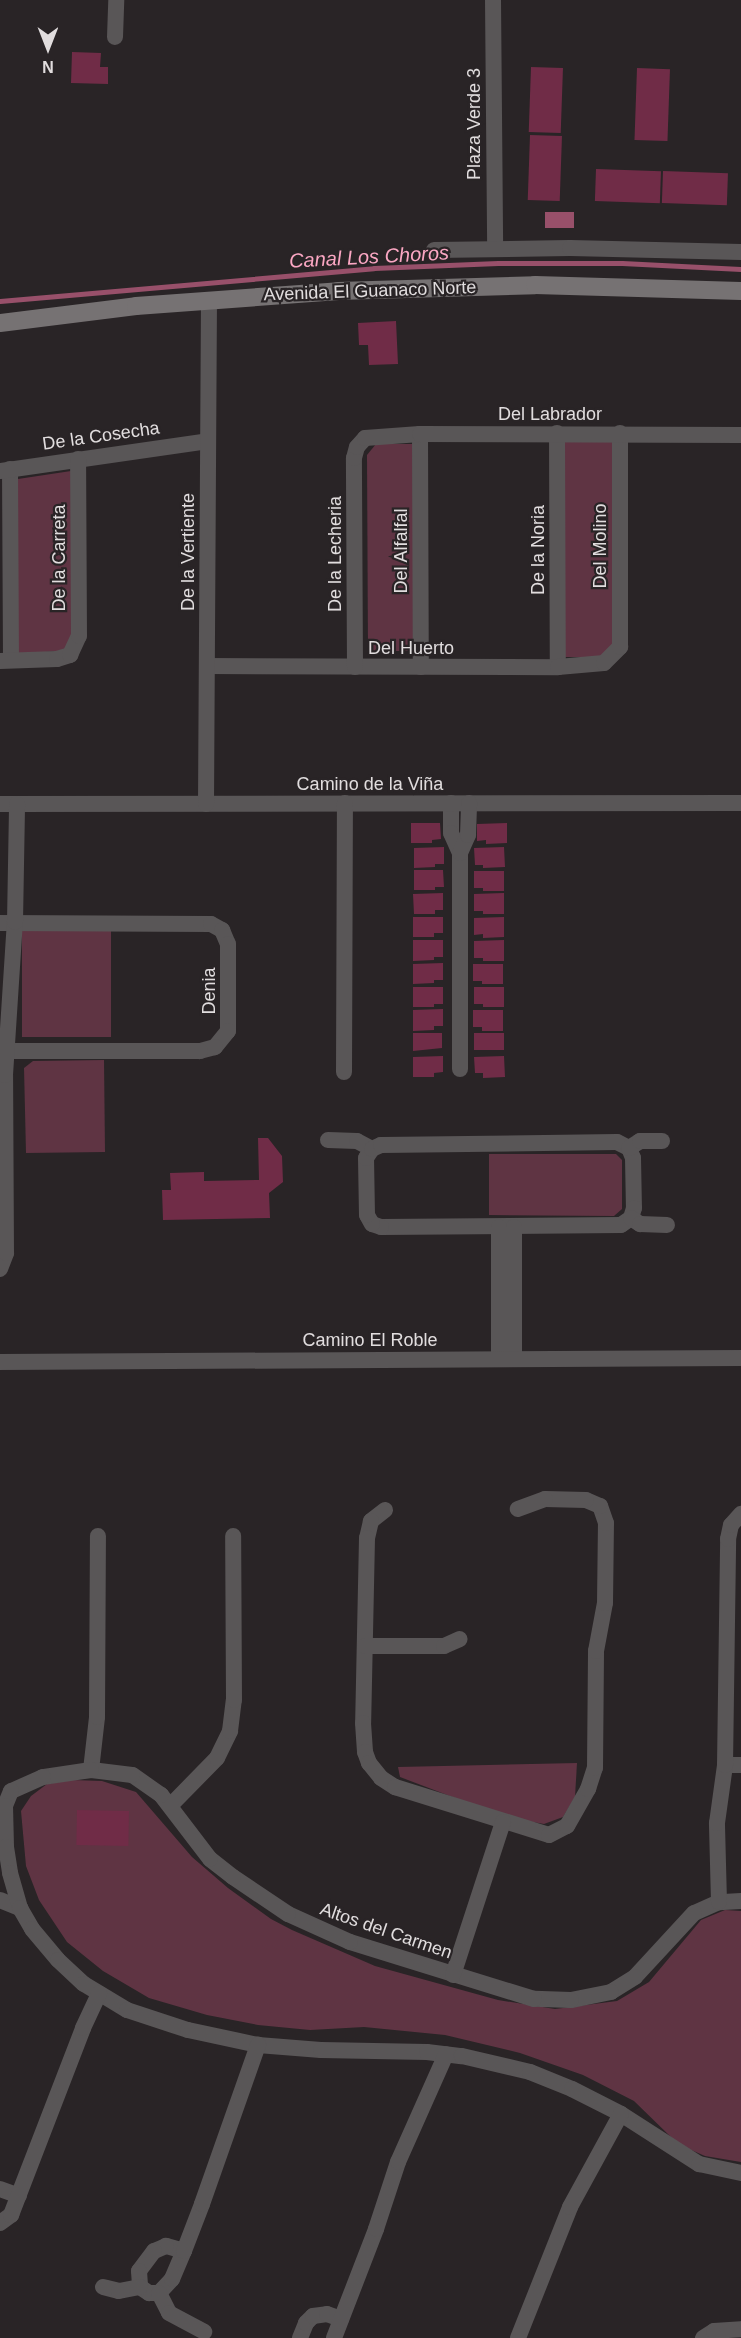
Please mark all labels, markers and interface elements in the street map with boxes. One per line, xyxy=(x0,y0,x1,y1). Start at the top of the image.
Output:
north arrow xyxy=(18,18,78,78)
text: N xyxy=(42,58,54,75)
street label: Plaza Verde 3 xyxy=(463,68,485,180)
water label: Canal Los Choros xyxy=(288,241,450,273)
street label: Avenida El Guanaco Norte xyxy=(263,276,477,306)
street label: Del Labrador xyxy=(498,403,602,425)
street label: De la Cosecha xyxy=(41,417,161,455)
street label: De la Vertiente xyxy=(177,493,199,611)
street label: De la Lecheria xyxy=(324,496,346,612)
street label: Del Molino xyxy=(589,503,611,589)
street label: De la Carreta xyxy=(48,504,70,612)
street label: De la Noria xyxy=(527,505,549,595)
street label: Del Alfalfal xyxy=(390,508,412,594)
street label: Del Huerto xyxy=(368,637,454,659)
street label: Camino de la Viña xyxy=(297,773,443,795)
street label: Denia xyxy=(198,967,220,1015)
street label: Camino El Roble xyxy=(302,1329,438,1351)
street label: Altos del Carmen xyxy=(317,1898,455,1964)

